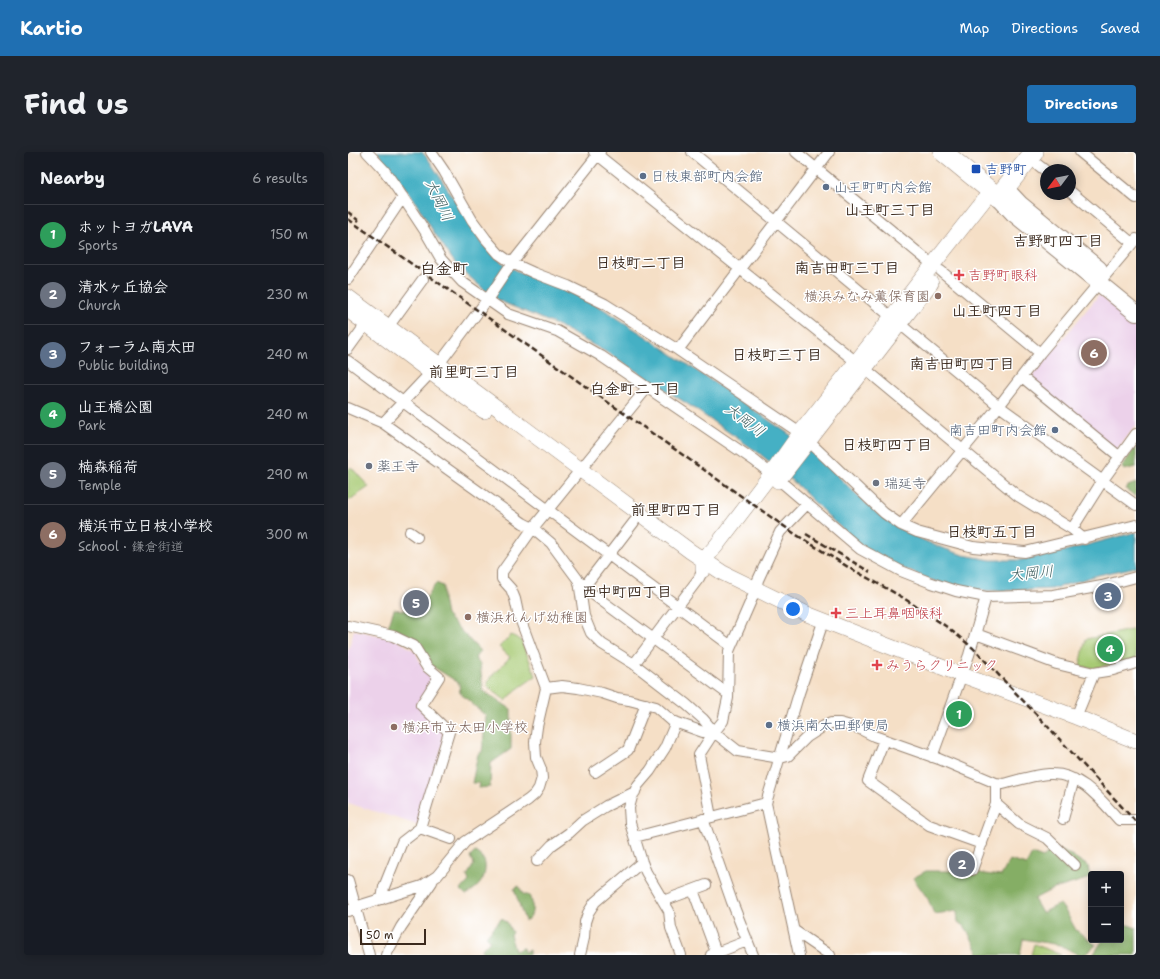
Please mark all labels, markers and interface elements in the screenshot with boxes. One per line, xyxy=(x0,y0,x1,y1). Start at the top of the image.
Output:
text: Kartio xyxy=(20,16,83,41)
text: Map xyxy=(960,19,990,37)
text: Directions xyxy=(1012,19,1078,37)
text: Saved xyxy=(1100,19,1140,37)
text: Find us xyxy=(24,85,129,123)
button: Directions xyxy=(1027,85,1136,123)
place label: 吉野町 xyxy=(985,160,1027,178)
marker: 吉野町 xyxy=(970,163,982,175)
north arrow xyxy=(1040,164,1076,200)
text: Nearby xyxy=(40,167,105,189)
place label: 日枝東部町内会館 xyxy=(651,167,763,185)
text: 6 results xyxy=(252,170,308,187)
marker: 日枝東部町内会館 xyxy=(638,171,648,181)
water label: 大岡川 xyxy=(420,175,458,225)
place label: 山王町町内会館 xyxy=(834,178,932,196)
marker: 山王町町内会館 xyxy=(821,182,831,192)
district label: 山王町三丁目 xyxy=(845,200,935,220)
text: ホットヨガLAVA xyxy=(78,217,193,237)
text: 1 xyxy=(50,226,56,243)
text: 150 m xyxy=(270,226,308,243)
district label: 吉野町四丁目 xyxy=(1013,231,1103,251)
text: Sports xyxy=(78,237,118,254)
district label: 日枝町二丁目 xyxy=(596,253,686,273)
district label: 白金町 xyxy=(420,258,468,279)
district label: 南吉田町三丁目 xyxy=(794,258,900,278)
place label: 吉野町眼科 xyxy=(968,266,1038,284)
marker: 吉野町眼科 xyxy=(953,269,965,281)
text: 清水ヶ丘協会 xyxy=(78,277,168,297)
text: 2 xyxy=(48,286,58,303)
text: 230 m xyxy=(266,286,308,303)
place label: 横浜みなみ薫保育園 xyxy=(804,287,930,305)
marker: 横浜みなみ薫保育園 xyxy=(933,291,943,301)
text: Church xyxy=(78,297,121,314)
district label: 山王町四丁目 xyxy=(952,301,1042,321)
text: フォーラム南太田 xyxy=(78,337,196,357)
pin: 6 xyxy=(1081,338,1107,368)
district label: 日枝町三丁目 xyxy=(732,345,822,365)
text: 3 xyxy=(48,346,58,363)
text: 240 m xyxy=(266,346,308,363)
district label: 南吉田町四丁目 xyxy=(909,354,1015,374)
text: Public building xyxy=(78,357,169,374)
district label: 前里町三丁目 xyxy=(429,362,519,382)
district label: 白金町二丁目 xyxy=(590,379,680,399)
text: 山王橋公園 xyxy=(78,397,153,417)
water label: 大岡川 xyxy=(721,398,769,442)
text: 4 xyxy=(48,406,58,423)
text: 240 m xyxy=(266,406,308,423)
text: Park xyxy=(78,417,106,434)
place label: 南吉田町内会館 xyxy=(949,421,1047,439)
marker: 南吉田町内会館 xyxy=(1050,425,1060,435)
district label: 日枝町四丁目 xyxy=(842,435,932,455)
text: 楠森稲荷 xyxy=(78,457,138,477)
place label: 薬王寺 xyxy=(377,457,419,475)
marker: 薬王寺 xyxy=(364,461,374,471)
text: 5 xyxy=(49,466,57,483)
text: 290 m xyxy=(266,466,308,483)
place label: 瑞延寺 xyxy=(884,474,926,492)
text: Temple xyxy=(78,477,121,494)
marker: 瑞延寺 xyxy=(871,478,881,488)
district label: 前里町四丁目 xyxy=(631,500,721,520)
text: 横浜市立日枝小学校 xyxy=(78,516,213,536)
district label: 日枝町五丁目 xyxy=(947,522,1037,542)
text: 6 xyxy=(48,526,58,543)
text: 300 m xyxy=(265,526,308,543)
text: School · 鎌倉街道 xyxy=(78,538,183,555)
water label: 大岡川 xyxy=(1008,561,1054,585)
pin: 3 xyxy=(1095,581,1121,611)
district label: 西中町四丁目 xyxy=(582,582,672,602)
pin: 5 xyxy=(403,588,429,618)
your location xyxy=(783,599,803,619)
place label: 三上耳鼻咽喉科 xyxy=(845,604,943,622)
marker: 三上耳鼻咽喉科 xyxy=(830,607,842,619)
place label: 横浜れんげ幼稚園 xyxy=(476,608,588,626)
marker: 横浜れんげ幼稚園 xyxy=(463,612,473,622)
pin: 4 xyxy=(1097,634,1123,664)
place label: みうらクリニック xyxy=(886,656,998,674)
marker: みうらクリニック xyxy=(871,659,883,671)
pin: 1 xyxy=(946,699,972,729)
place label: 横浜南太田郵便局 xyxy=(777,716,889,734)
place label: 横浜市立太田小学校 xyxy=(402,718,528,736)
marker: 横浜南太田郵便局 xyxy=(764,720,774,730)
marker: 横浜市立太田小学校 xyxy=(389,722,399,732)
pin: 2 xyxy=(949,849,975,879)
map controls xyxy=(1088,871,1124,943)
button: + xyxy=(1088,871,1124,907)
button: − xyxy=(1088,907,1124,943)
scale bar xyxy=(360,927,426,946)
text: 50 m xyxy=(366,928,394,943)

